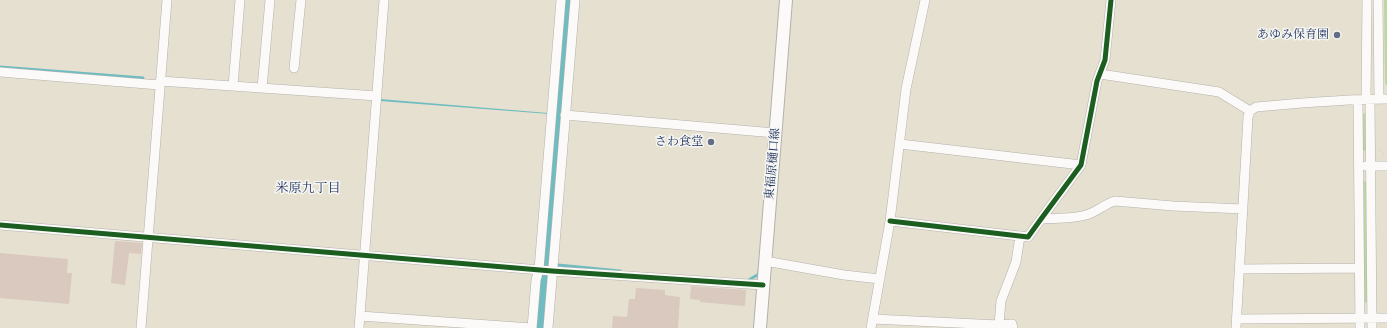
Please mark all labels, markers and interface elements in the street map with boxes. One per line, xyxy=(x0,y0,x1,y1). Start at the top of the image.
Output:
place label: あゆみ保育園 xyxy=(1257,28,1329,42)
marker: あゆみ保育園 xyxy=(1332,30,1342,40)
street label: 東福原樋口線 xyxy=(763,128,783,200)
place label: さわ食堂 xyxy=(655,135,703,149)
marker: さわ食堂 xyxy=(706,137,716,147)
district label: 米原九丁目 xyxy=(276,181,340,197)

